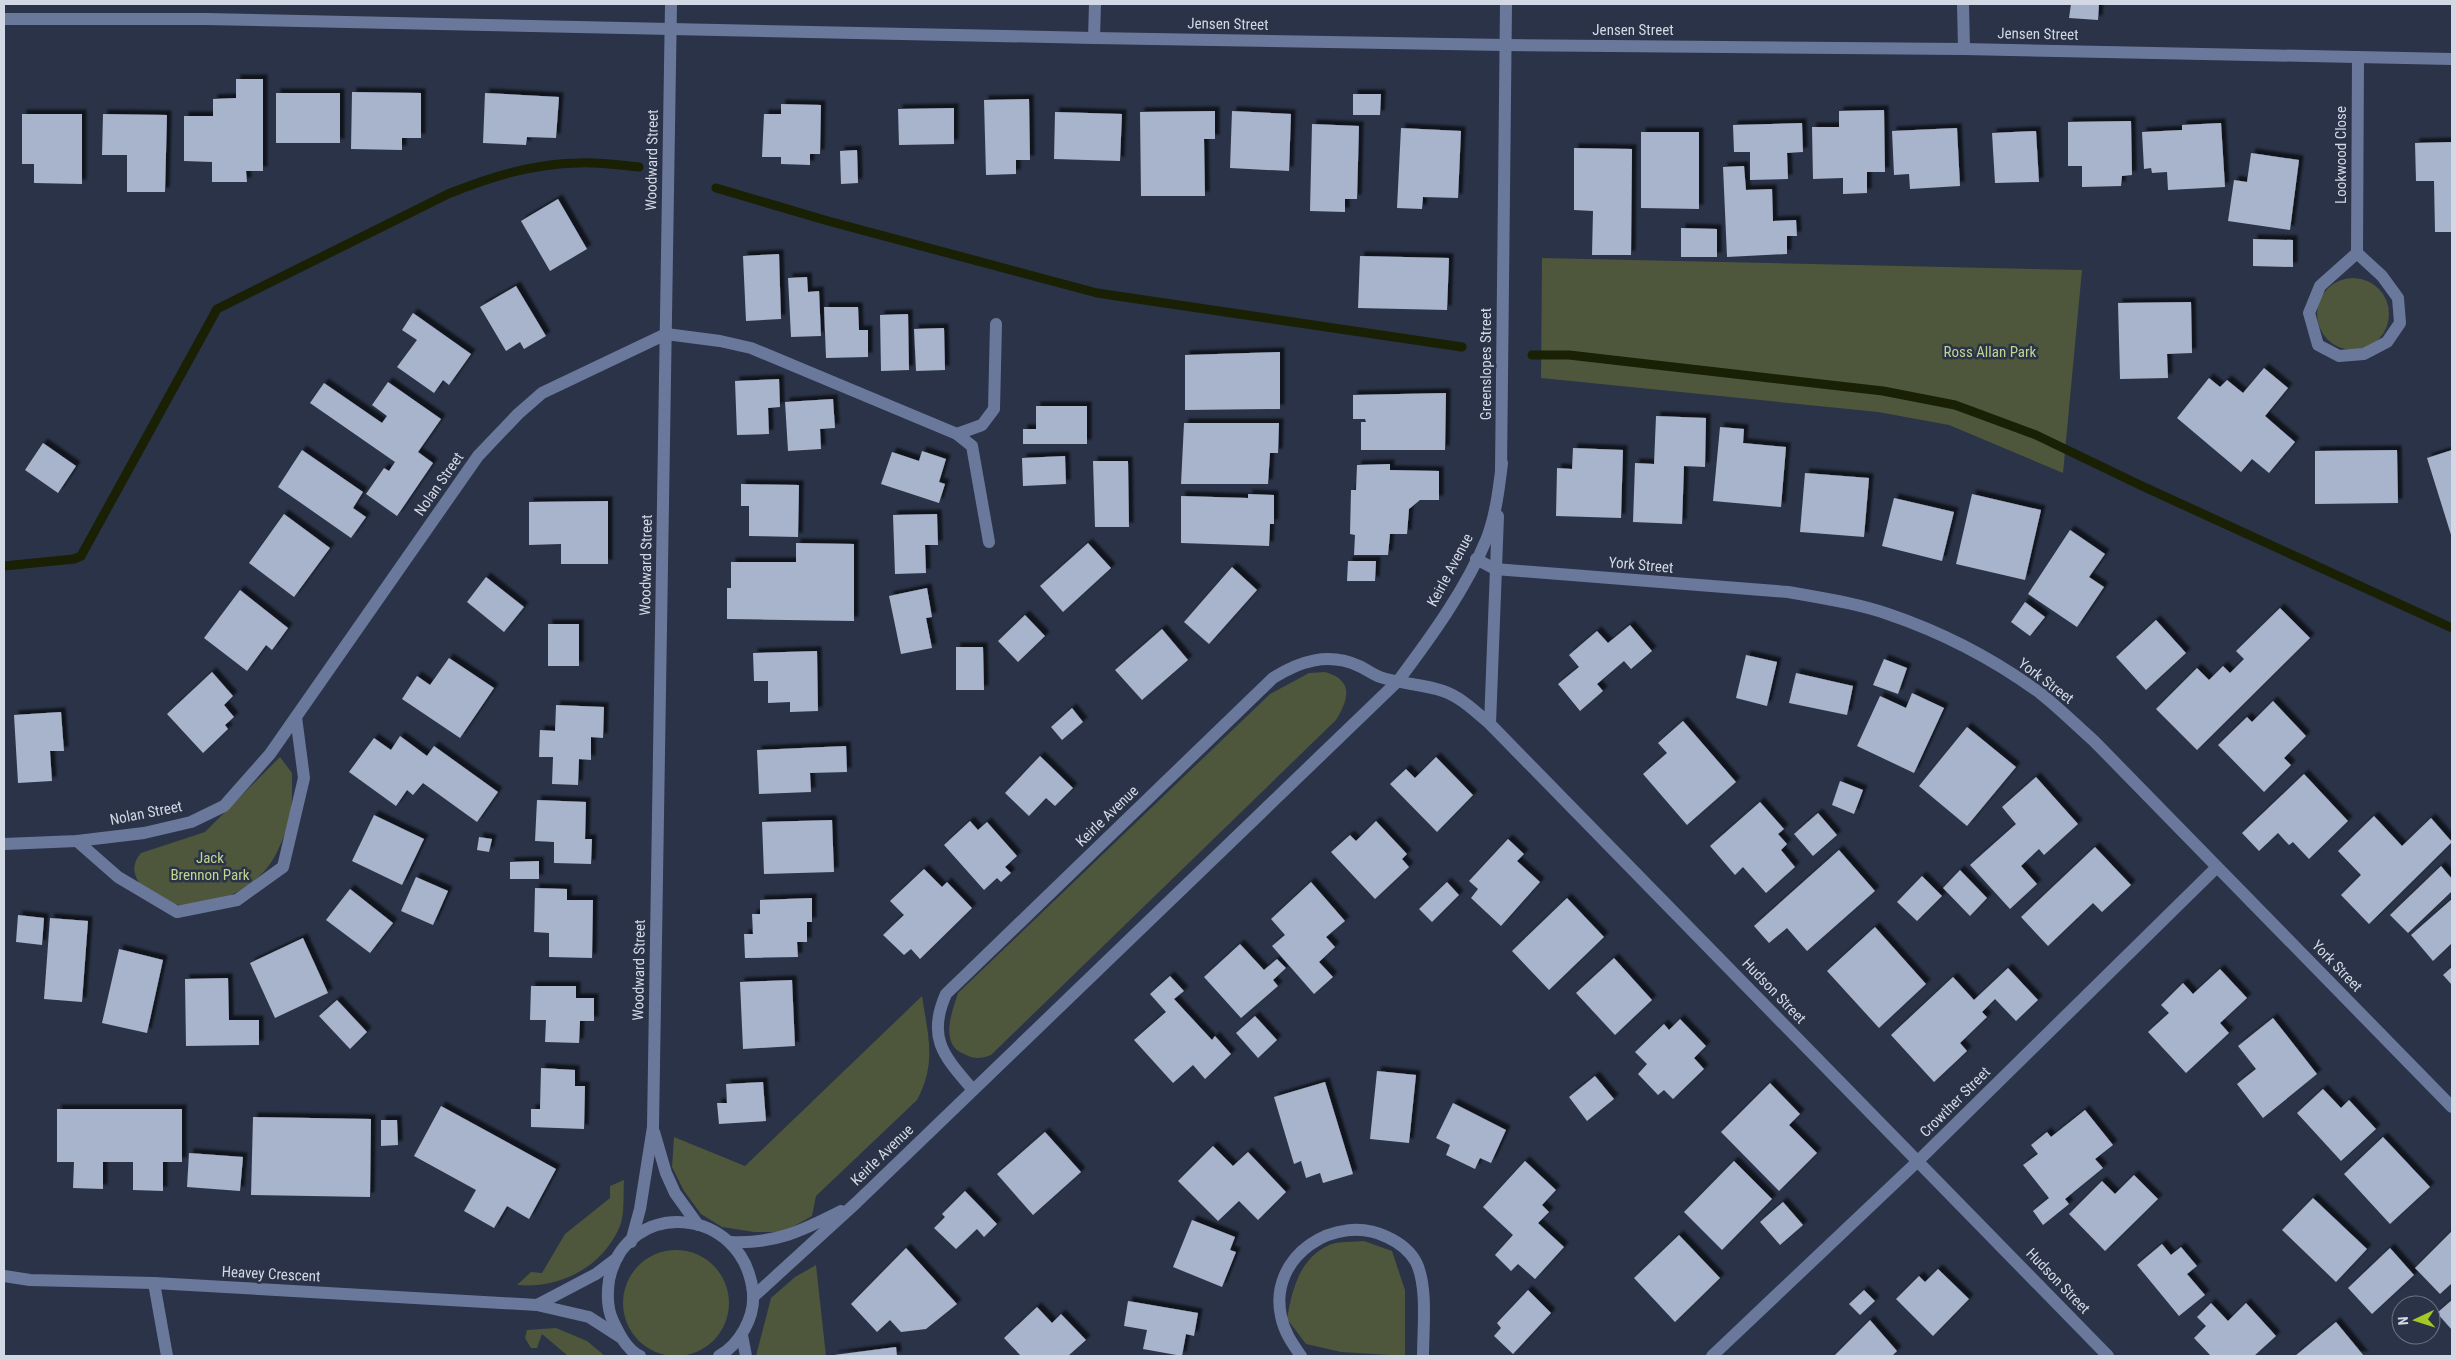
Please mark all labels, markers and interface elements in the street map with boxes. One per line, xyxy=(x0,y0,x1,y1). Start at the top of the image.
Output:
street label: Jensen Street xyxy=(1187,14,1269,34)
street label: Jensen Street xyxy=(1592,21,1674,39)
street label: Jensen Street xyxy=(1997,24,2079,44)
street label: Lookwood Close xyxy=(2332,106,2350,204)
street label: Woodward Street xyxy=(642,109,662,211)
street label: Greenslopes Street xyxy=(1477,308,1495,420)
park label: Ross Allan Park xyxy=(1944,343,2037,361)
street label: Nolan Street xyxy=(411,449,467,519)
street label: Woodward Street xyxy=(636,514,656,616)
street label: Keirle Avenue xyxy=(1423,530,1477,610)
street label: York Street xyxy=(1608,553,1674,577)
street label: York Street xyxy=(2015,654,2077,708)
street label: Keirle Avenue xyxy=(1072,782,1142,850)
street label: Nolan Street xyxy=(108,797,184,829)
park label: Jack Brennon Park xyxy=(170,849,250,884)
street label: Woodward Street xyxy=(629,919,649,1021)
street label: York Street xyxy=(2308,936,2366,996)
street label: Hudson Street xyxy=(1738,954,1810,1028)
street label: Crowther Street xyxy=(1916,1063,1994,1141)
street label: Keirle Avenue xyxy=(847,1121,917,1189)
street label: Hudson Street xyxy=(2022,1244,2094,1318)
street label: Heavey Crescent xyxy=(221,1262,321,1286)
north arrow xyxy=(2391,1295,2441,1345)
text: N xyxy=(2395,1316,2411,1326)

